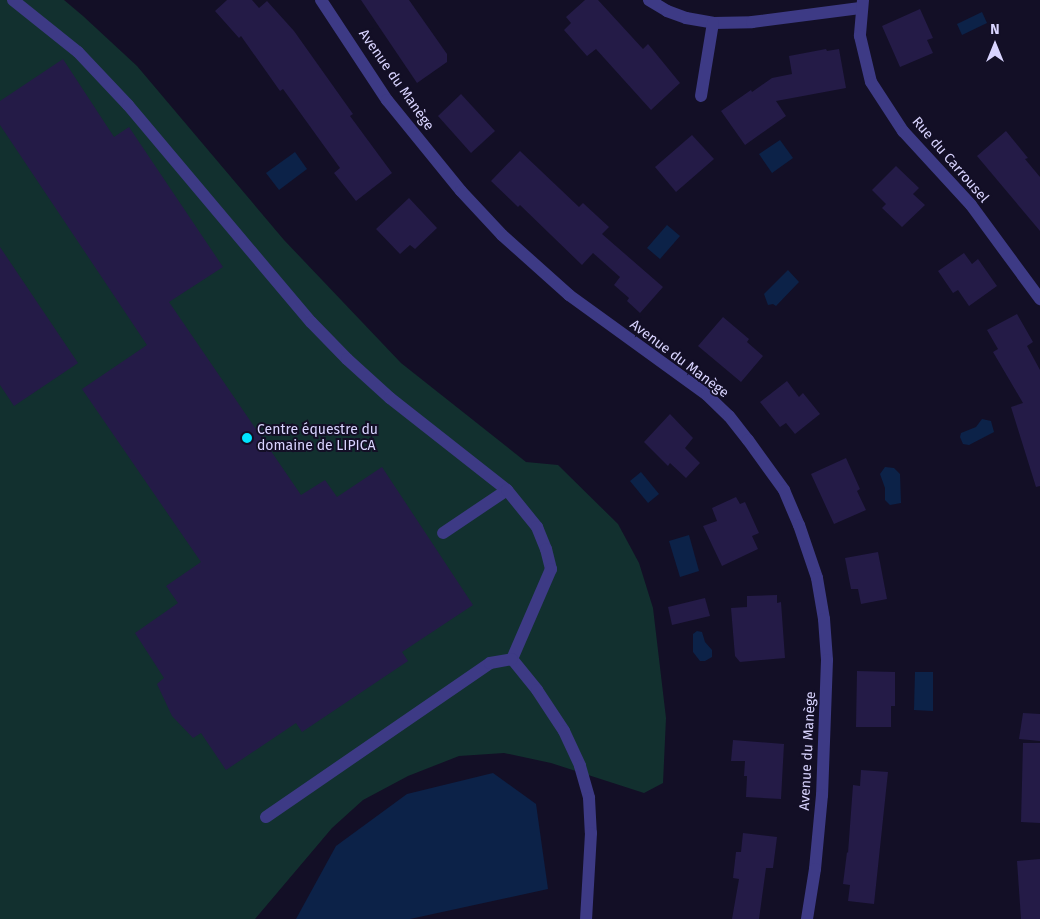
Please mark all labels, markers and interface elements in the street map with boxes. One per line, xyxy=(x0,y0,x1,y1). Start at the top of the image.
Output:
north arrow xyxy=(970,20,1020,70)
text: N xyxy=(990,21,1000,38)
street label: Avenue du Manège xyxy=(355,26,437,134)
street label: Rue du Carrousel xyxy=(908,114,992,206)
street label: Avenue du Manège xyxy=(626,316,732,402)
place label: Centre équestre du domaine de LIPICA xyxy=(257,422,378,454)
marker: Centre équestre du domaine de LIPICA xyxy=(241,432,253,444)
street label: Avenue du Manège xyxy=(796,691,820,811)

